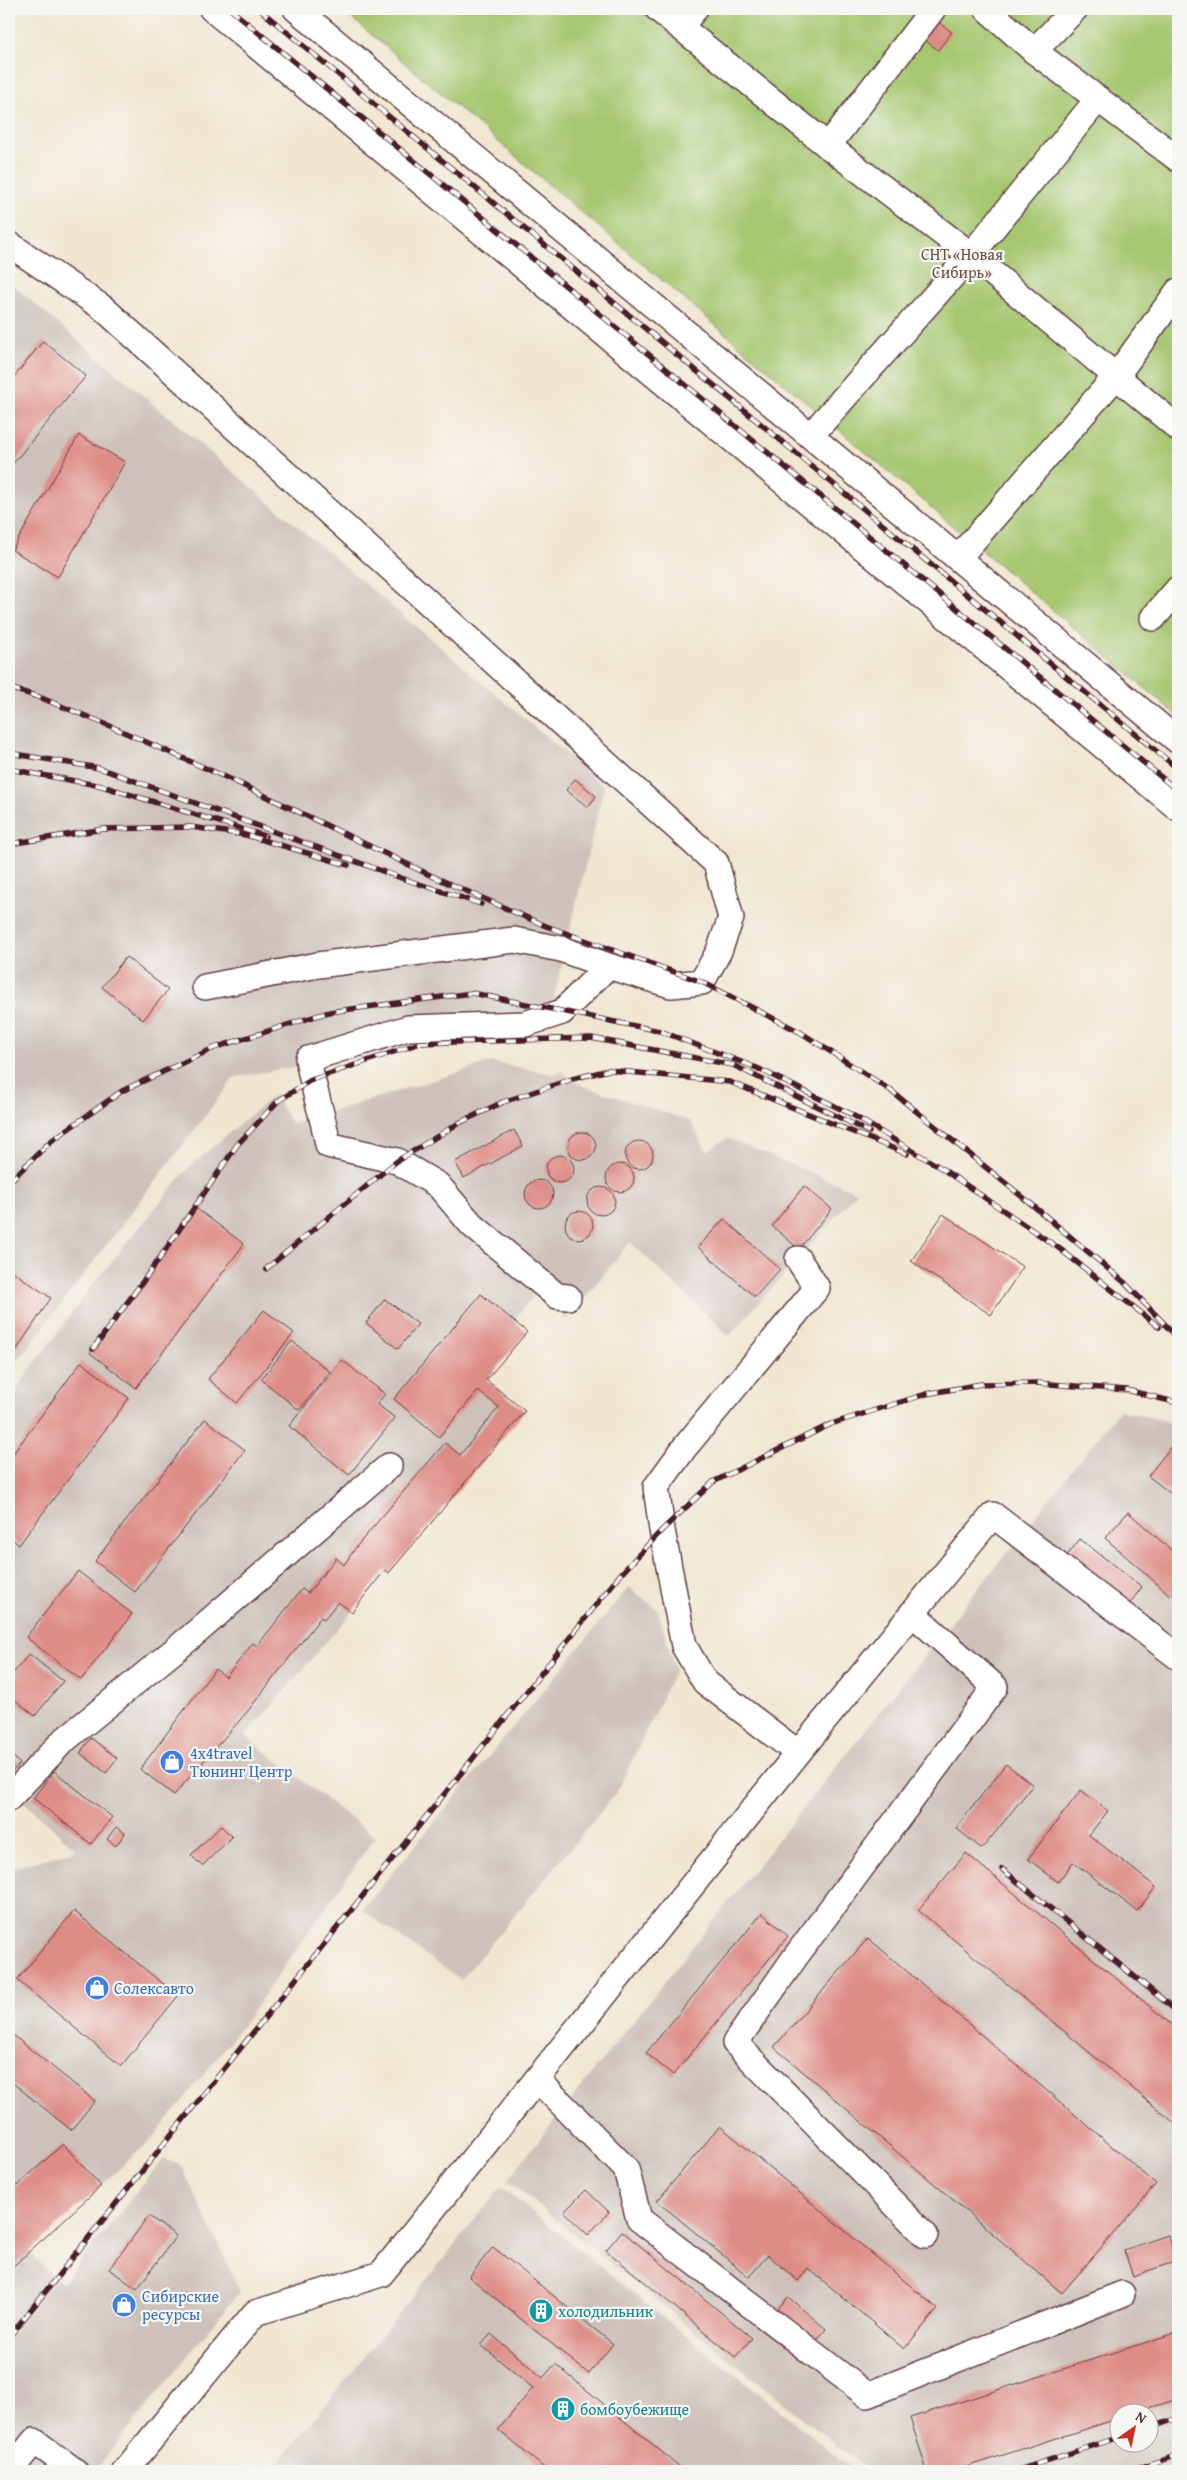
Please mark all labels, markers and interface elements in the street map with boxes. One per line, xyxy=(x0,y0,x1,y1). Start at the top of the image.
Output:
park label: СНТ «Новая Сибирь» xyxy=(921,242,1003,284)
place label: 4x4travel Тюнинг Центр xyxy=(190,1741,293,1783)
shop icon: 4x4travel Тюнинг Центр xyxy=(159,1749,185,1775)
shop icon: Солексавто xyxy=(84,1975,110,2001)
place label: Солексавто xyxy=(114,1976,194,2000)
place label: Сибирские ресурсы xyxy=(142,2284,219,2326)
shop icon: Сибирские ресурсы xyxy=(111,2292,137,2318)
building icon: холодильник xyxy=(528,2298,554,2324)
place label: холодильник xyxy=(558,2299,654,2323)
building icon: бомбоубежище xyxy=(550,2396,576,2422)
place label: бомбоубежище xyxy=(580,2397,689,2421)
north arrow xyxy=(1110,2402,1160,2452)
text: N xyxy=(1132,2406,1151,2428)

